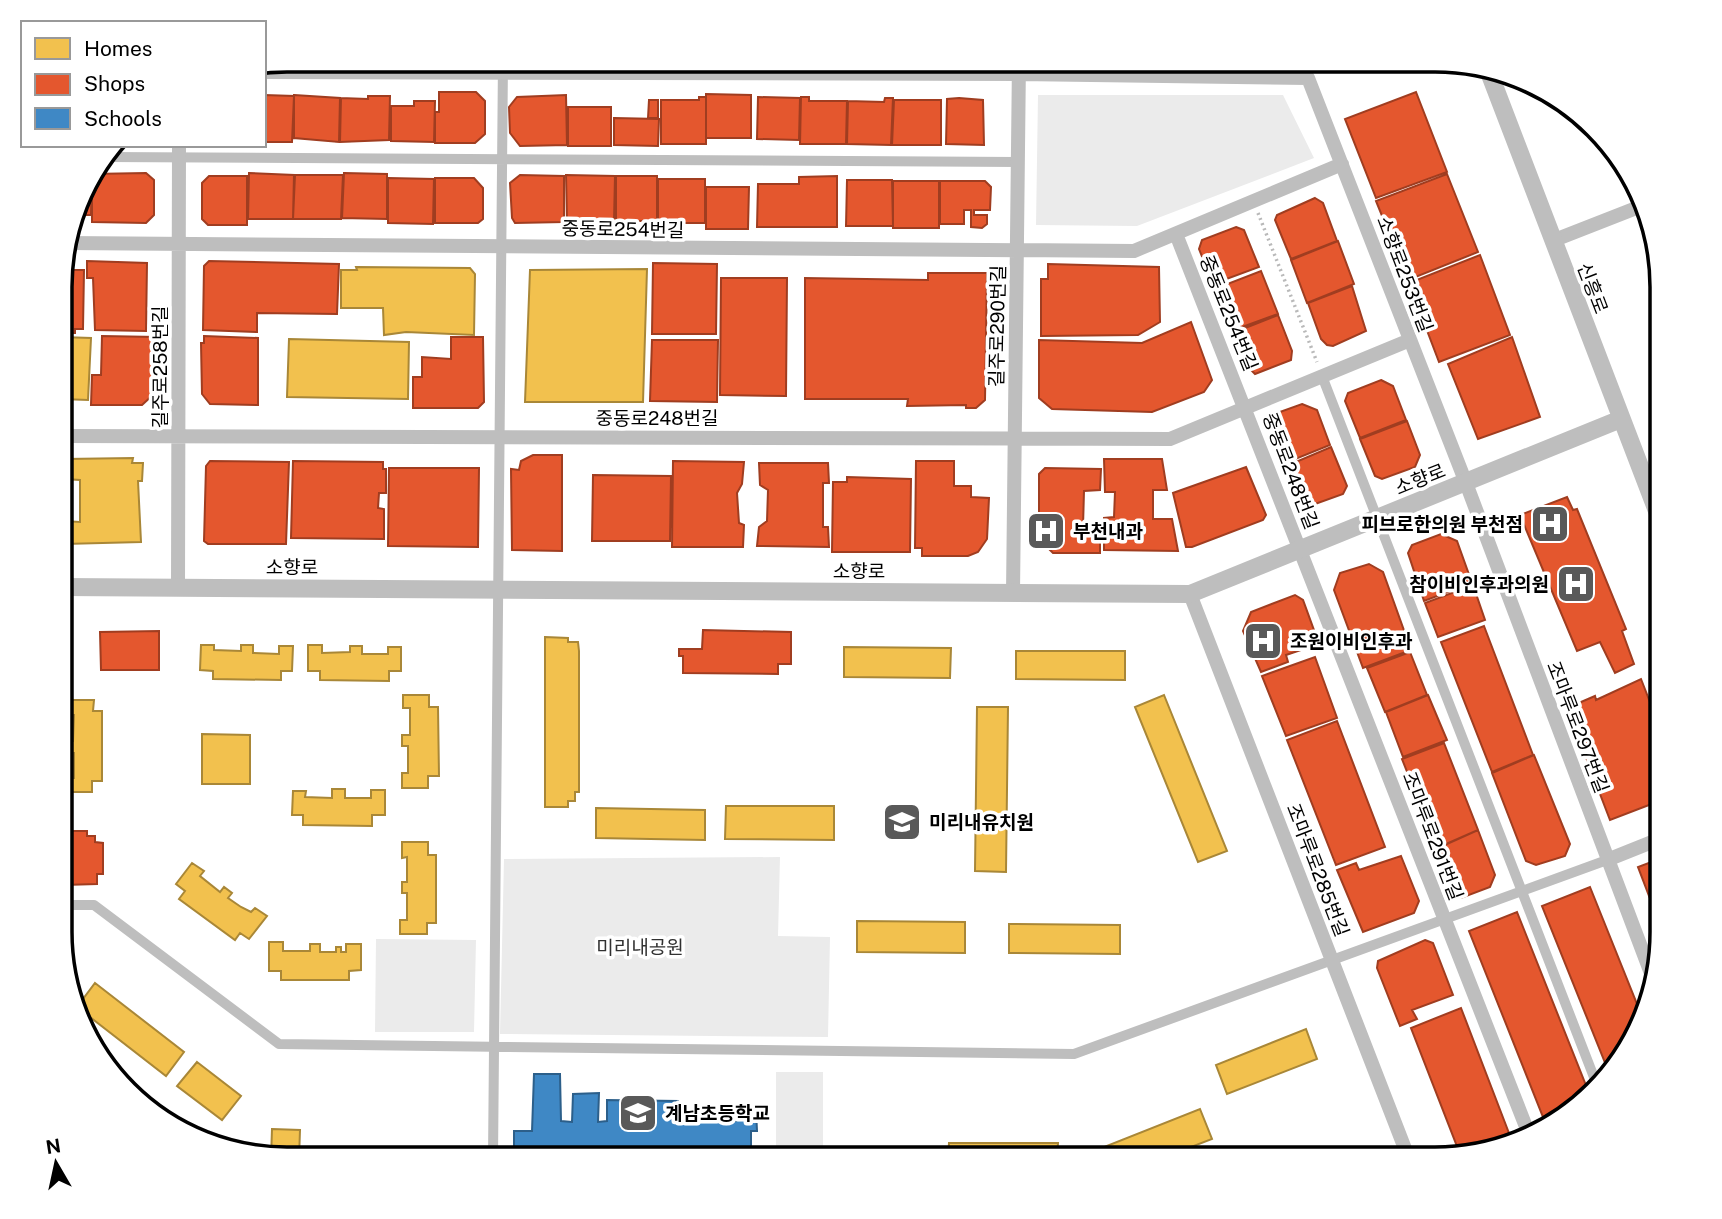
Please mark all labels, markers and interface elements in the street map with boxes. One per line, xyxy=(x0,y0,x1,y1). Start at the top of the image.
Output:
legend xyxy=(21,21,266,147)
text: Homes xyxy=(84,36,152,61)
text: Shops xyxy=(84,71,145,96)
text: Schools xyxy=(84,106,162,131)
street label: 소향로253번길 xyxy=(1373,213,1437,335)
street label: 중동로254번길 xyxy=(561,217,685,241)
street label: 중동로254번길 xyxy=(1196,252,1262,374)
street label: 신흥로 xyxy=(1573,260,1613,316)
street label: 길주로290번길 xyxy=(985,265,1009,387)
street label: 길주로258번길 xyxy=(149,305,171,429)
street label: 중동로248번길 xyxy=(596,407,718,429)
street label: 중동로248번길 xyxy=(1259,410,1323,532)
street label: 소향로 xyxy=(1392,459,1448,499)
hospital icon: 피브로한의원 부천점 xyxy=(1529,503,1571,545)
hospital icon: 부천내과 xyxy=(1025,510,1067,552)
place label: 피브로한의원 부천점 xyxy=(1361,513,1523,535)
place label: 부천내과 xyxy=(1073,520,1143,542)
street label: 소향로 xyxy=(266,556,318,578)
street label: 소향로 xyxy=(833,560,885,582)
hospital icon: 참이비인후과의원 xyxy=(1555,563,1597,605)
place label: 참이비인후과의원 xyxy=(1409,573,1549,595)
hospital icon: 조원이비인후과 xyxy=(1242,620,1284,662)
place label: 조원이비인후과 xyxy=(1290,630,1413,652)
street label: 조마루로297번길 xyxy=(1543,658,1613,796)
street label: 조마루로291번길 xyxy=(1398,769,1468,903)
street label: 조마루로285번길 xyxy=(1283,800,1353,940)
school or university icon: 미리내유치원 xyxy=(881,801,923,843)
place label: 미리내유치원 xyxy=(929,811,1034,833)
park label: 미리내공원 xyxy=(596,936,684,958)
school or university icon: 계남초등학교 xyxy=(617,1092,659,1134)
place label: 계남초등학교 xyxy=(665,1102,770,1124)
north arrow xyxy=(21,1128,91,1198)
text: N xyxy=(44,1134,62,1158)

